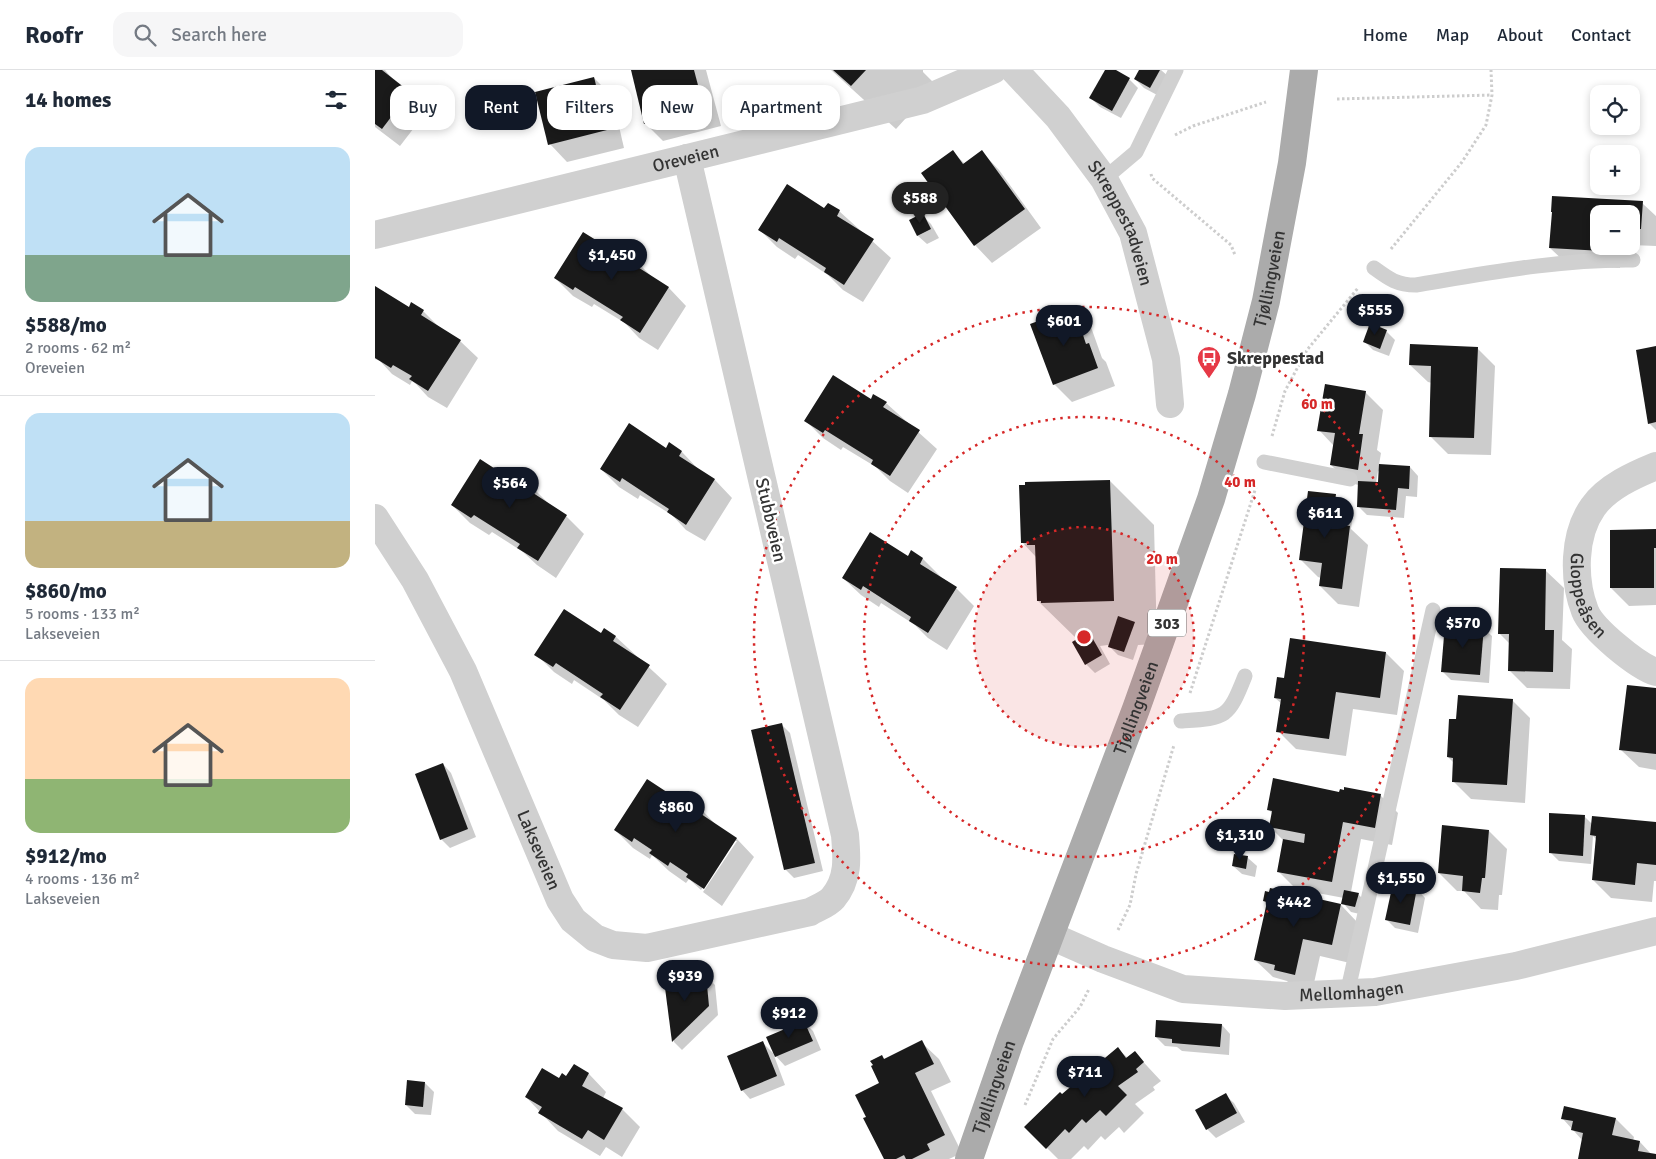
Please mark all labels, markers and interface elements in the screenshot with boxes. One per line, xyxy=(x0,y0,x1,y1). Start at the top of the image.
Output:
search box xyxy=(113,12,463,57)
text: Roofr xyxy=(25,20,83,50)
icon: search xyxy=(131,21,159,49)
text: Search here xyxy=(171,23,267,47)
text: Home xyxy=(1363,24,1408,46)
text: Map xyxy=(1436,24,1469,46)
text: About xyxy=(1497,24,1543,46)
text: Contact xyxy=(1571,24,1631,46)
chip: Buy xyxy=(390,85,455,130)
chip: Rent xyxy=(465,85,537,130)
chip: Filters xyxy=(547,85,632,130)
chip: New xyxy=(642,85,712,130)
chip: Apartment xyxy=(722,85,840,130)
map controls xyxy=(1590,85,1640,255)
button: locate xyxy=(1590,85,1640,135)
icon: filters xyxy=(322,86,350,114)
text: 14 homes xyxy=(25,87,111,113)
street label: Oreveien xyxy=(650,140,721,177)
button: + xyxy=(1590,145,1640,195)
street label: Skreppestadveien xyxy=(1083,156,1157,288)
icon: home xyxy=(143,180,233,270)
pin: $588 xyxy=(890,182,950,224)
text: $588 xyxy=(903,188,937,208)
button: − xyxy=(1590,205,1640,255)
street label: Tjøllingveien xyxy=(1249,228,1290,330)
pin: $1,450 xyxy=(571,238,653,281)
text: $1,450 xyxy=(588,245,636,265)
pin: $555 xyxy=(1345,294,1405,336)
text: $555 xyxy=(1358,300,1392,320)
pin: $601 xyxy=(1034,304,1094,347)
text: $601 xyxy=(1047,311,1081,331)
text: $588/mo xyxy=(25,312,107,338)
text: 2 rooms · 62 m² xyxy=(25,338,131,358)
bus stop icon: Skreppestad xyxy=(1196,345,1222,379)
place label: Skreppestad xyxy=(1227,347,1324,369)
text: Oreveien xyxy=(25,358,85,378)
text: 60 m xyxy=(1301,395,1333,413)
icon: home xyxy=(143,445,233,535)
pin: $564 xyxy=(480,466,540,509)
text: $564 xyxy=(493,473,527,493)
text: 40 m xyxy=(1224,473,1256,491)
street label: Stubbveien xyxy=(751,476,791,564)
pin: $611 xyxy=(1295,496,1355,539)
text: $611 xyxy=(1308,503,1342,523)
text: 20 m xyxy=(1146,550,1178,568)
street label: Gloppeåsen xyxy=(1566,552,1612,643)
text: $860/mo xyxy=(25,578,107,604)
text: 5 rooms · 133 m² xyxy=(25,604,140,624)
pin: $570 xyxy=(1433,606,1493,649)
road number: 303 xyxy=(1148,610,1186,636)
text: $570 xyxy=(1446,613,1480,633)
text: Lakseveien xyxy=(25,624,100,644)
centre of rings xyxy=(1075,628,1093,646)
street label: Tjøllingveien xyxy=(1109,658,1163,758)
icon: home xyxy=(143,710,233,800)
pin: $860 xyxy=(646,790,706,833)
text: $860 xyxy=(659,797,693,817)
street label: Lakseveien xyxy=(512,807,565,893)
pin: $1,310 xyxy=(1199,818,1281,861)
text: $1,310 xyxy=(1216,825,1264,845)
text: $912/mo xyxy=(25,843,107,869)
pin: $1,550 xyxy=(1360,862,1442,904)
text: $1,550 xyxy=(1377,868,1425,888)
text: 4 rooms · 136 m² xyxy=(25,869,140,889)
pin: $442 xyxy=(1264,886,1324,928)
text: Lakseveien xyxy=(25,889,100,909)
text: $442 xyxy=(1277,892,1311,912)
pin: $939 xyxy=(655,960,715,1002)
text: $939 xyxy=(668,966,702,986)
street label: Mellomhagen xyxy=(1299,976,1405,1006)
pin: $912 xyxy=(759,996,819,1039)
text: $912 xyxy=(772,1003,806,1023)
street label: Tjøllingveien xyxy=(967,1037,1020,1137)
pin: $711 xyxy=(1055,1056,1115,1098)
text: $711 xyxy=(1068,1062,1102,1082)

